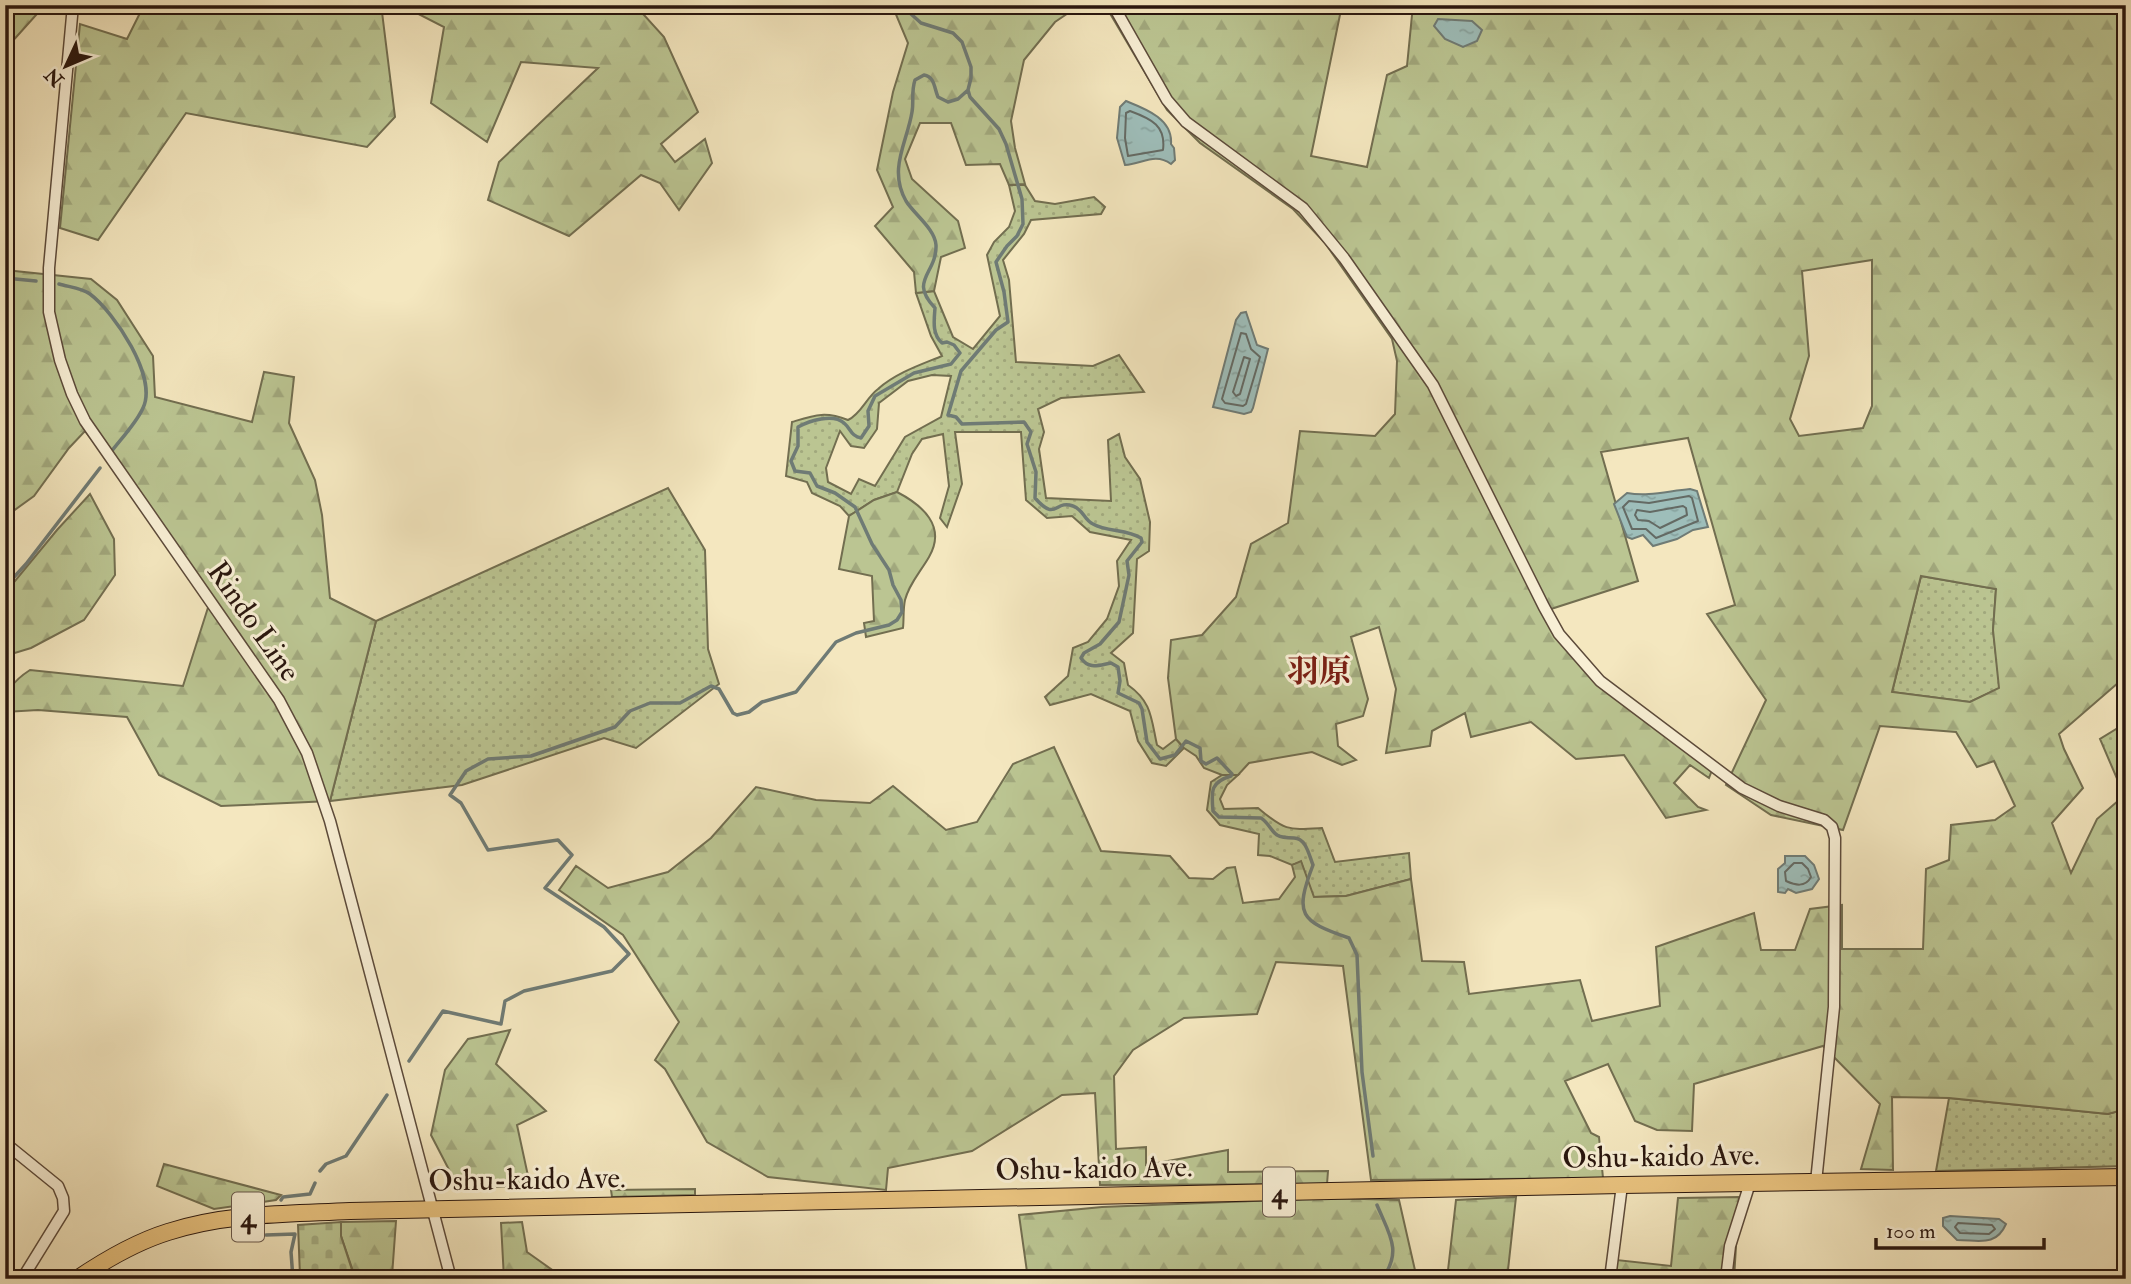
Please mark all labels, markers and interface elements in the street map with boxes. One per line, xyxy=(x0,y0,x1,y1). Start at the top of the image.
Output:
north arrow xyxy=(32,32,102,102)
text: N xyxy=(39,62,70,92)
street label: Rindo Line xyxy=(199,554,308,688)
district label: 羽原 xyxy=(1287,652,1351,692)
street label: Oshu-kaido Ave. xyxy=(1562,1136,1760,1177)
street label: Oshu-kaido Ave. xyxy=(995,1148,1193,1189)
street label: Oshu-kaido Ave. xyxy=(428,1159,626,1200)
road number: 4 xyxy=(1263,1168,1295,1216)
road number: 4 xyxy=(232,1192,264,1242)
scale bar xyxy=(1876,1207,2044,1251)
text: 100 m xyxy=(1886,1218,1936,1245)

